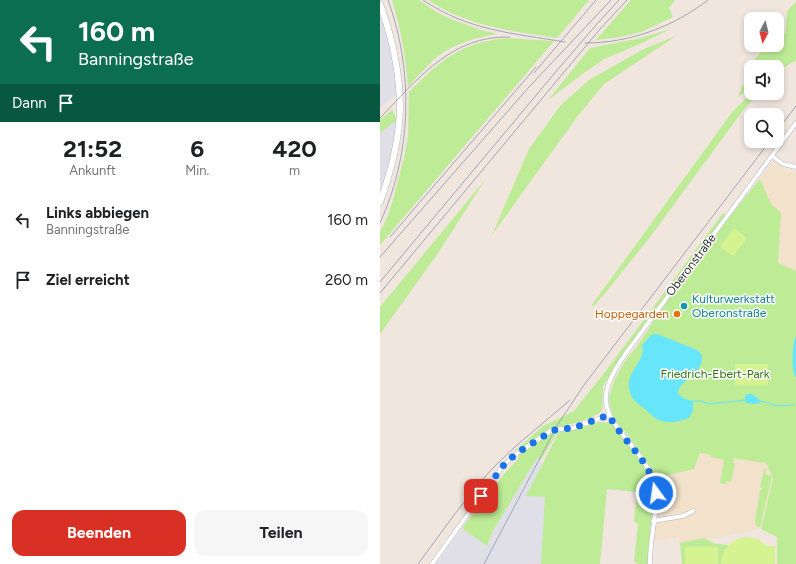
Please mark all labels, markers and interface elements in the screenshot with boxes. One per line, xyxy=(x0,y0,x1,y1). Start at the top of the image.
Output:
north arrow xyxy=(744,12,784,52)
map controls xyxy=(744,12,784,148)
text: 160 m xyxy=(78,14,155,48)
icon: left xyxy=(12,16,64,68)
text: Banningstraße xyxy=(78,48,194,70)
button: sound xyxy=(744,60,784,100)
icon: arrive xyxy=(55,92,77,114)
text: Dann xyxy=(12,94,47,112)
button: search xyxy=(744,108,784,148)
text: 21:52 xyxy=(63,134,122,163)
text: 6 xyxy=(190,134,204,163)
text: 420 xyxy=(272,134,317,163)
text: Ankunft xyxy=(69,163,116,178)
text: Min. xyxy=(185,163,209,178)
text: m xyxy=(289,163,300,178)
text: Links abbiegen xyxy=(46,204,149,222)
icon: left xyxy=(12,209,34,231)
text: 160 m xyxy=(327,211,368,229)
text: Banningstraße xyxy=(46,222,129,237)
street label: Oberonstraße xyxy=(663,231,719,299)
icon: arrive xyxy=(12,269,34,291)
text: Ziel erreicht xyxy=(46,271,130,289)
text: 260 m xyxy=(325,271,368,289)
place label: Kulturwerkstatt Oberonstraße xyxy=(692,292,775,320)
marker: Kulturwerkstatt Oberonstraße xyxy=(679,301,689,311)
place label: Hoppegarden xyxy=(595,307,669,321)
marker: Hoppegarden xyxy=(672,309,682,319)
park label: Friedrich-Ebert-Park xyxy=(661,367,770,381)
position arrow xyxy=(635,472,677,514)
pin xyxy=(464,479,498,513)
icon: arrive xyxy=(470,485,492,507)
button: Beenden xyxy=(12,510,186,556)
button: Teilen xyxy=(194,510,368,556)

